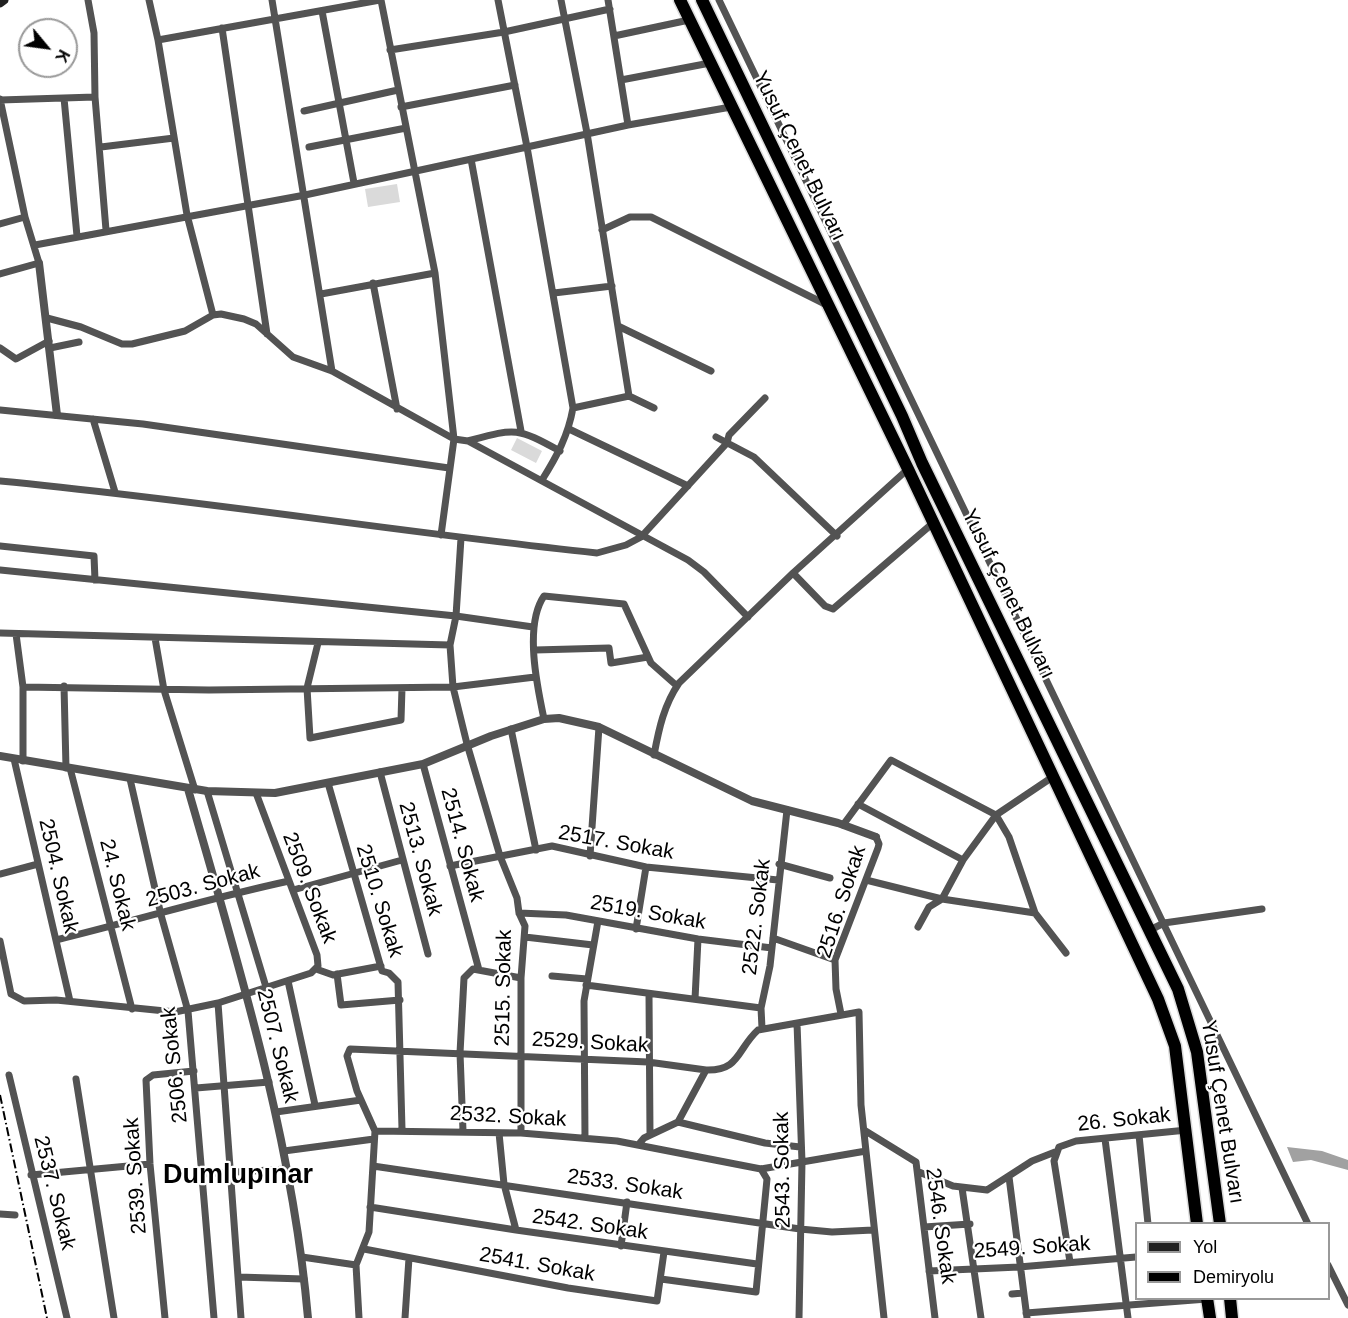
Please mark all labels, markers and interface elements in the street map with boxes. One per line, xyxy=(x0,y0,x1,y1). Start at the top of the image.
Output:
north arrow xyxy=(18,18,78,78)
text: K xyxy=(52,47,73,65)
street label: Yusuf Çenet Bulvarı xyxy=(747,67,851,245)
street label: Yusuf Çenet Bulvarı xyxy=(956,505,1060,683)
street label: 2514. Sokak xyxy=(435,785,489,905)
street label: 2513. Sokak xyxy=(393,799,447,919)
street label: 2504. Sokak xyxy=(33,816,83,936)
street label: 2517. Sokak xyxy=(556,820,676,866)
street label: 2509. Sokak xyxy=(276,829,342,947)
street label: 24. Sokak xyxy=(93,837,141,933)
street label: 2510. Sokak xyxy=(350,841,408,961)
street label: 2516. Sokak xyxy=(812,843,872,961)
street label: 2522. Sokak xyxy=(737,858,777,976)
street label: 2503. Sokak xyxy=(143,859,263,913)
street label: 2519. Sokak xyxy=(588,890,708,936)
street label: 2515. Sokak xyxy=(490,929,518,1047)
street label: 2507. Sokak xyxy=(251,986,303,1106)
street label: 2506. Sokak xyxy=(156,1006,194,1124)
street label: Yusuf Çenet Bulvarı xyxy=(1195,1018,1249,1206)
street label: 2529. Sokak xyxy=(531,1027,649,1059)
street label: 2532. Sokak xyxy=(449,1101,567,1133)
street label: 26. Sokak xyxy=(1076,1103,1172,1137)
street label: 2543. Sokak xyxy=(769,1111,797,1229)
street label: 2539. Sokak xyxy=(119,1117,153,1235)
street label: 2537. Sokak xyxy=(28,1133,80,1253)
district label: Dumlupınar xyxy=(163,1160,313,1192)
street label: 2533. Sokak xyxy=(565,1164,685,1206)
street label: 2546. Sokak xyxy=(919,1166,961,1286)
street label: 2542. Sokak xyxy=(530,1204,650,1246)
legend xyxy=(1135,1222,1330,1300)
street label: 2549. Sokak xyxy=(973,1231,1091,1265)
text: Yol xyxy=(1193,1237,1217,1257)
street label: 2541. Sokak xyxy=(477,1242,597,1288)
text: Demiryolu xyxy=(1193,1267,1274,1287)

